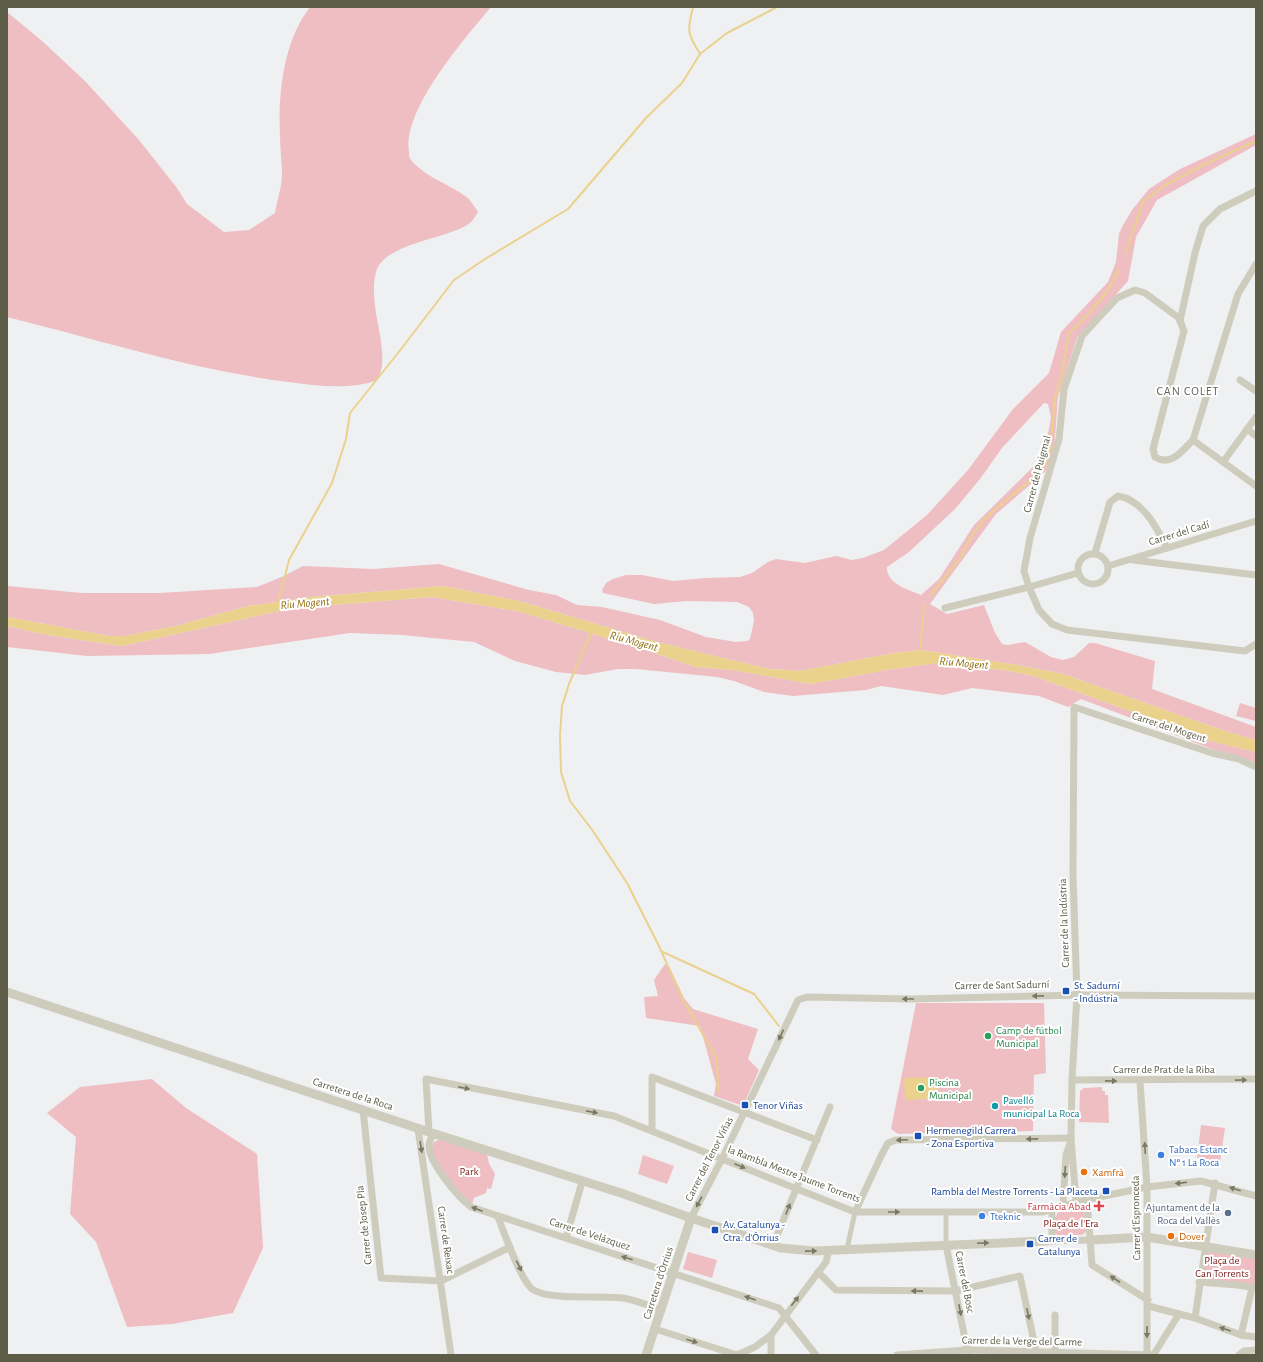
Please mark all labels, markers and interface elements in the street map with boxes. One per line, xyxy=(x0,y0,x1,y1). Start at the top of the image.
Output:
district label: CAN COLET xyxy=(1157,385,1219,397)
street label: Carrer del Puigmal xyxy=(1021,434,1053,514)
street label: Carrer del Cadí xyxy=(1147,518,1211,547)
water label: Riu Mogent xyxy=(280,595,330,611)
water label: Riu Mogent xyxy=(609,629,659,653)
water label: Riu Mogent xyxy=(939,655,989,671)
street label: Carrer del Mogent xyxy=(1131,710,1208,744)
street label: Carrer de la Indústria xyxy=(1057,878,1071,968)
street label: Carrer de Sant Sadurní xyxy=(954,979,1050,991)
place label: St. Sadurní - Indústria xyxy=(1074,980,1120,1004)
marker: St. Sadurní - Indústria xyxy=(1061,986,1071,996)
one-way arrow xyxy=(1032,992,1044,999)
one-way arrow xyxy=(901,996,914,1002)
place label: Camp de fútbol Municipal xyxy=(996,1025,1062,1049)
one-way arrow xyxy=(778,1030,784,1041)
marker: Camp de fútbol Municipal xyxy=(983,1031,993,1041)
street label: Carrer de Prat de la Riba xyxy=(1113,1064,1215,1075)
street label: Carretera de la Roca xyxy=(311,1076,395,1112)
place label: Piscina Municipal xyxy=(929,1077,972,1101)
one-way arrow xyxy=(1235,1077,1248,1083)
one-way arrow xyxy=(1105,1078,1118,1084)
marker: Piscina Municipal xyxy=(916,1083,926,1093)
one-way arrow xyxy=(458,1085,471,1091)
place label: Pavelló municipal La Roca xyxy=(1003,1095,1080,1119)
marker: Tenor Viñas xyxy=(740,1100,750,1110)
place label: Tenor Viñas xyxy=(753,1100,803,1111)
marker: Pavelló municipal La Roca xyxy=(990,1101,1000,1111)
one-way arrow xyxy=(586,1109,598,1115)
street label: Carrer del Tenor Viñas xyxy=(683,1115,735,1203)
place label: Hermenegild Carrera - Zona Esportiva xyxy=(926,1125,1016,1149)
marker: Hermenegild Carrera - Zona Esportiva xyxy=(913,1131,923,1141)
one-way arrow xyxy=(1025,1136,1038,1142)
one-way arrow xyxy=(895,1137,908,1143)
one-way arrow xyxy=(418,1141,424,1153)
one-way arrow xyxy=(1141,1142,1148,1154)
street label: la Rambla Mestre Jaume Torrents xyxy=(726,1144,862,1204)
place label: Tabacs Estanc Nº 1 La Roca xyxy=(1169,1144,1228,1168)
marker: Tabacs Estanc Nº 1 La Roca xyxy=(1156,1150,1166,1160)
one-way arrow xyxy=(735,1163,747,1169)
park label: Park xyxy=(460,1166,479,1177)
one-way arrow xyxy=(1061,1166,1068,1178)
marker: Xamfrà xyxy=(1079,1167,1089,1177)
place label: Xamfrà xyxy=(1092,1167,1124,1178)
street label: Carrer d'Espronceda xyxy=(1130,1175,1142,1261)
one-way arrow xyxy=(1175,1180,1187,1186)
street label: Carrer de Josep Pla xyxy=(354,1185,374,1265)
place label: Rambla del Mestre Torrents - La Placeta xyxy=(931,1186,1098,1197)
marker: Rambla del Mestre Torrents - La Placeta xyxy=(1101,1186,1111,1196)
one-way arrow xyxy=(1229,1186,1241,1192)
one-way arrow xyxy=(696,1196,702,1208)
place label: Farmàcia Abad xyxy=(1028,1201,1091,1212)
marker: Farmàcia Abad xyxy=(1094,1201,1104,1211)
place label: Ajuntament de la Roca del Vallès xyxy=(1146,1202,1220,1226)
one-way arrow xyxy=(785,1203,791,1215)
one-way arrow xyxy=(470,1205,482,1211)
street label: Carrer de Reixac xyxy=(436,1206,456,1275)
marker: Ajuntament de la Roca del Vallès xyxy=(1223,1208,1233,1218)
one-way arrow xyxy=(888,1209,901,1215)
marker: Tteknic xyxy=(977,1211,987,1221)
place label: Tteknic xyxy=(990,1211,1021,1222)
street label: Carrer de Velázquez xyxy=(548,1216,632,1252)
park label: Plaça de l'Era xyxy=(1043,1218,1099,1229)
place label: Av. Catalunya - Ctra. d'Òrrius xyxy=(723,1219,786,1243)
marker: Av. Catalunya - Ctra. d'Òrrius xyxy=(710,1225,720,1235)
marker: Dover xyxy=(1166,1231,1176,1241)
place label: Dover xyxy=(1179,1231,1205,1242)
place label: Carrer de Catalunya xyxy=(1038,1233,1081,1257)
marker: Carrer de Catalunya xyxy=(1025,1239,1035,1249)
one-way arrow xyxy=(977,1240,989,1247)
street label: Carretera d'Òrrius xyxy=(640,1245,675,1321)
one-way arrow xyxy=(805,1247,817,1254)
street label: Carrer del Bosc xyxy=(954,1250,977,1315)
one-way arrow xyxy=(620,1254,632,1260)
park label: Plaça de Can Torrents xyxy=(1195,1255,1249,1279)
one-way arrow xyxy=(516,1260,522,1271)
one-way arrow xyxy=(1109,1276,1121,1283)
one-way arrow xyxy=(910,1288,923,1294)
one-way arrow xyxy=(744,1295,756,1301)
one-way arrow xyxy=(791,1296,800,1307)
one-way arrow xyxy=(957,1304,963,1317)
one-way arrow xyxy=(1026,1308,1032,1320)
one-way arrow xyxy=(1144,1326,1150,1339)
one-way arrow xyxy=(1219,1326,1231,1332)
street label: Carrer de la Verge del Carme xyxy=(962,1334,1082,1348)
one-way arrow xyxy=(686,1338,698,1344)

